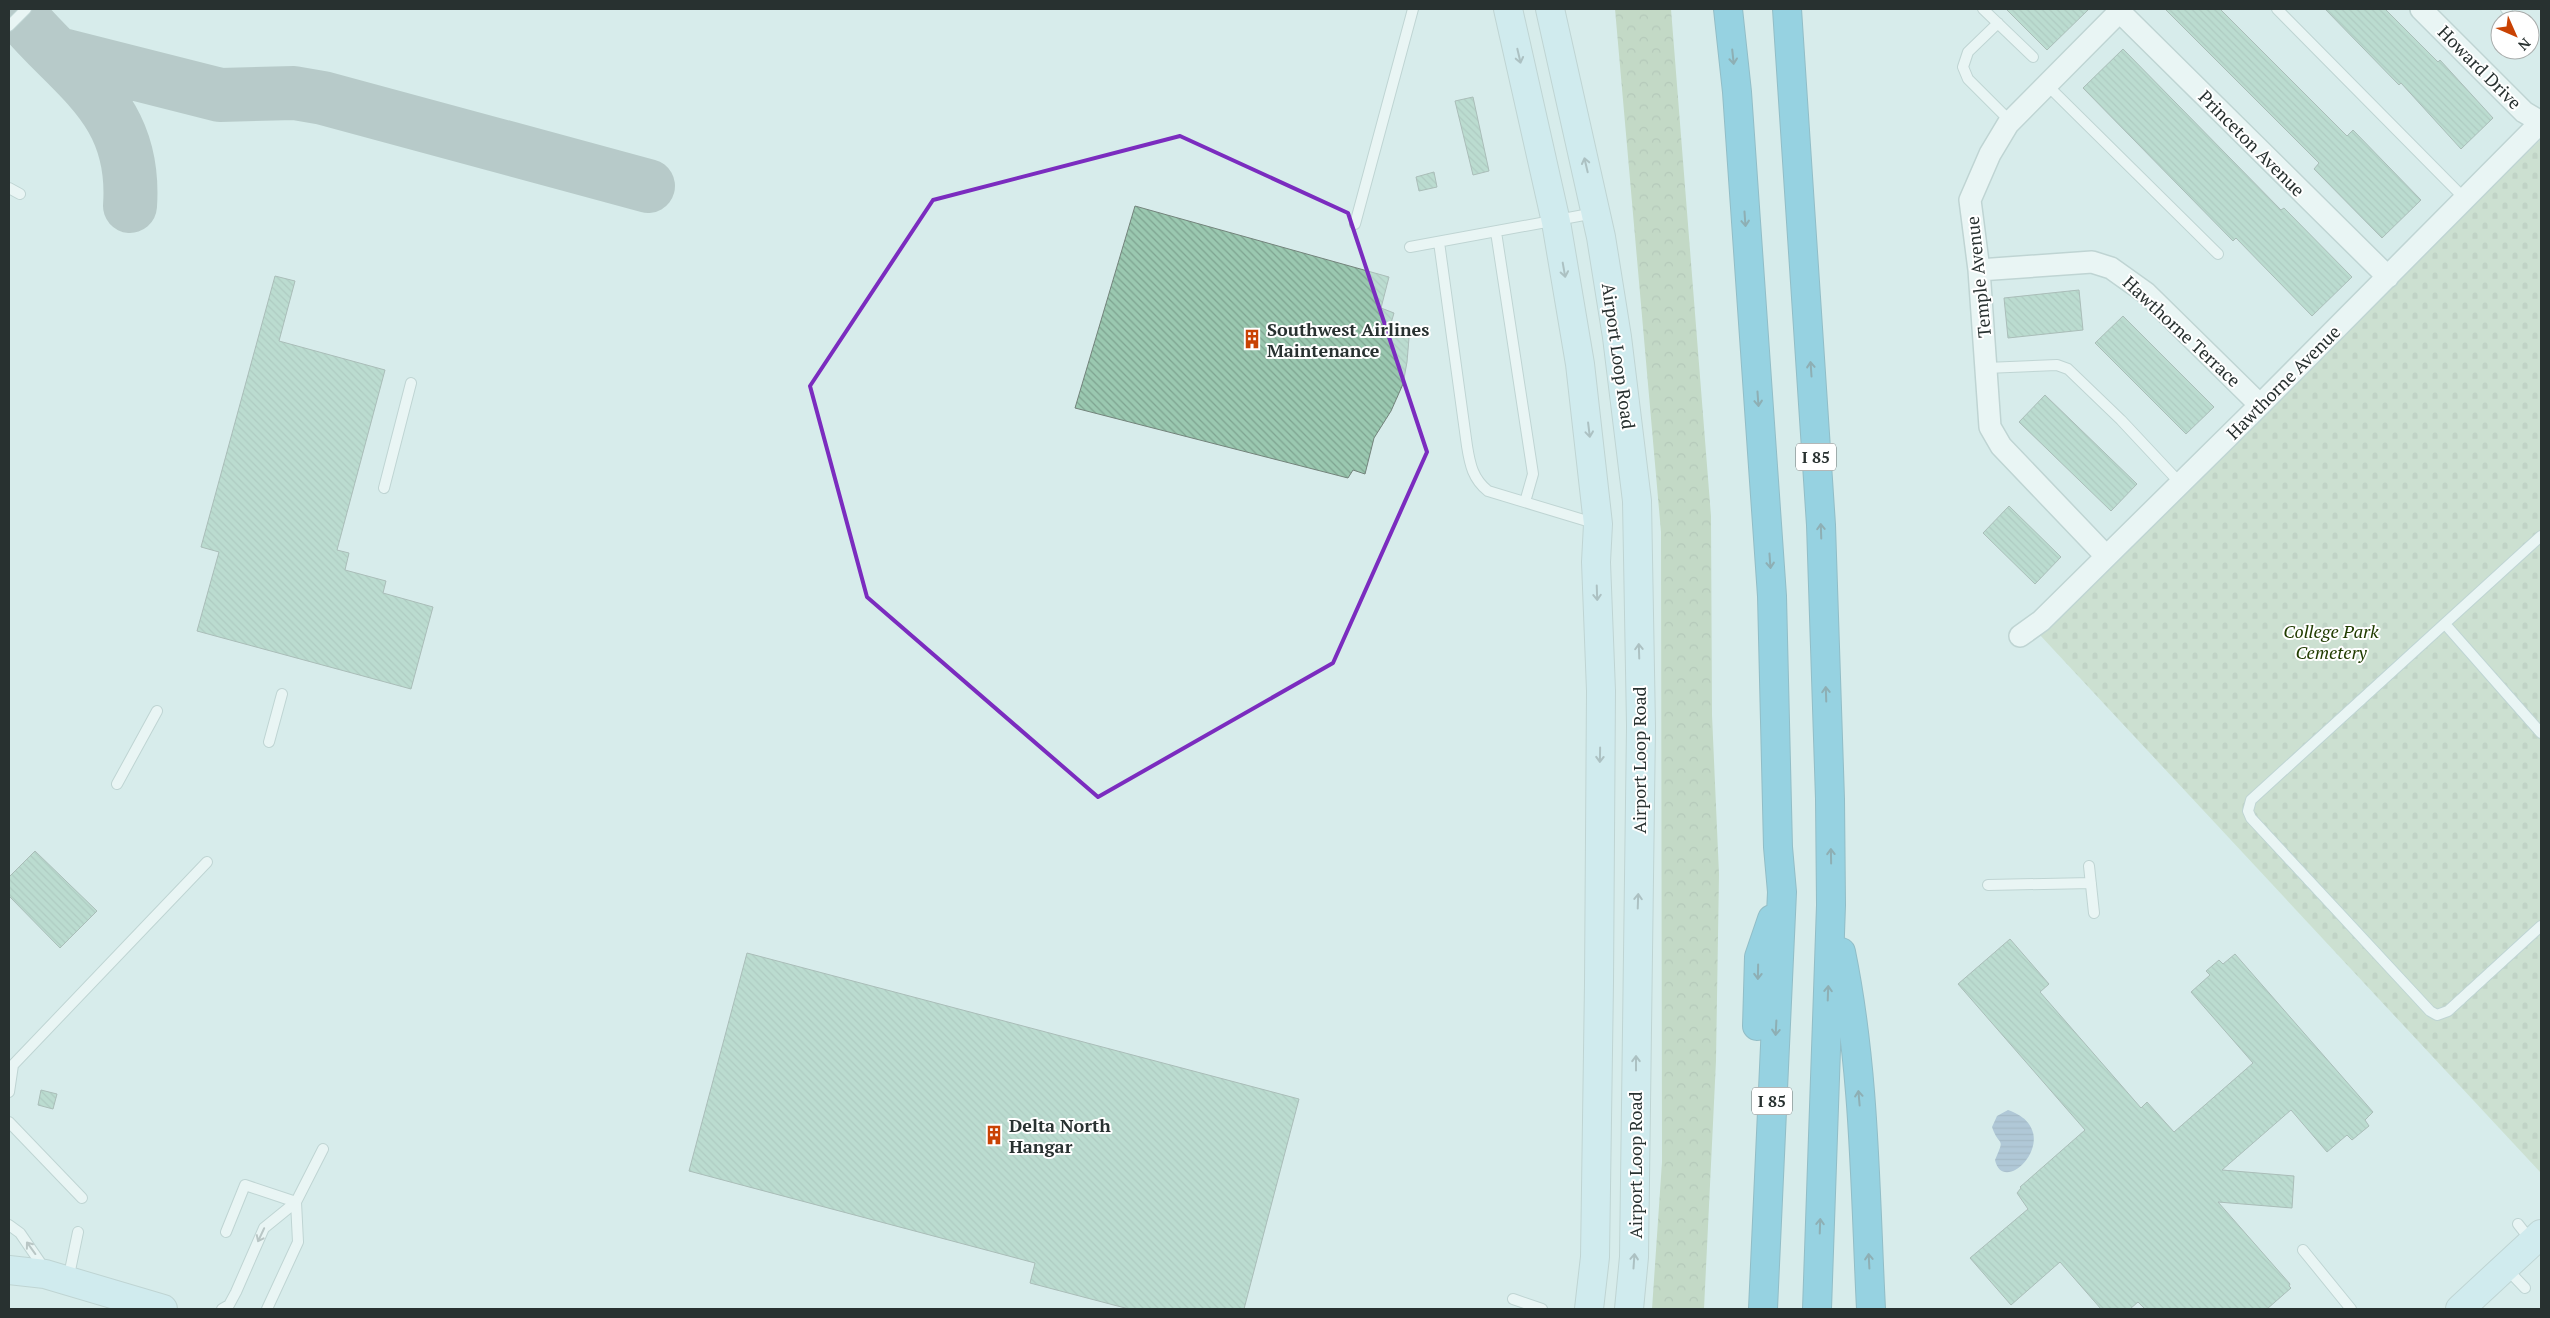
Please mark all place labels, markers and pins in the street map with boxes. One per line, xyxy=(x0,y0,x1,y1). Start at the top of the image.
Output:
place label: Southwest Airlines Maintenance xyxy=(1267,317,1429,362)
building icon: Southwest Airlines Maintenance xyxy=(1241,328,1263,350)
place label: Delta North Hangar xyxy=(1009,1113,1111,1158)
building icon: Delta North Hangar xyxy=(983,1124,1005,1146)

